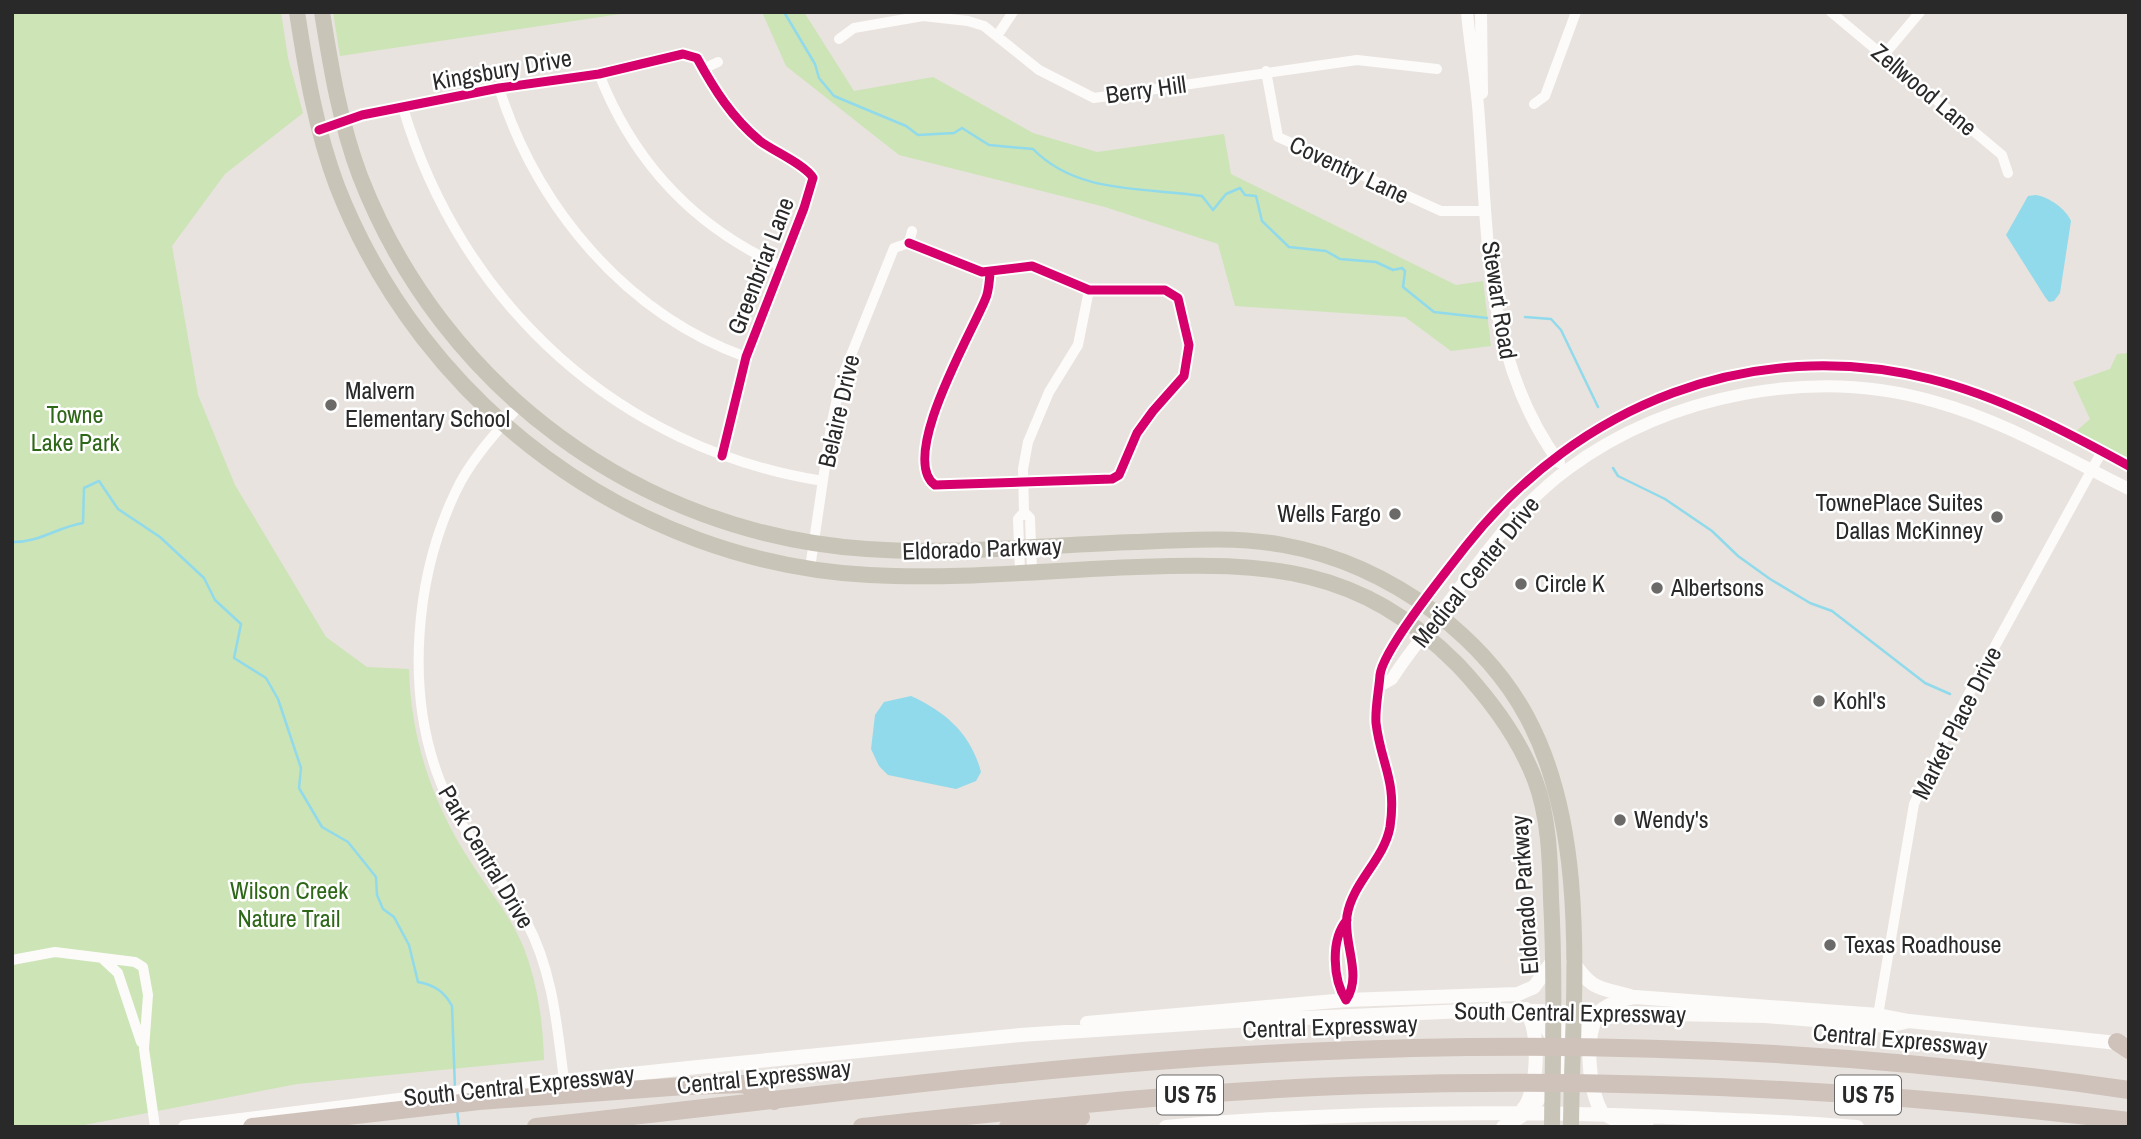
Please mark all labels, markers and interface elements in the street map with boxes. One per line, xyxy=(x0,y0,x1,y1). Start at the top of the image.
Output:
street label: Zellwood Lane xyxy=(1865,36,1984,143)
street label: Kingsbury Drive xyxy=(430,41,574,97)
street label: Berry Hill xyxy=(1104,68,1188,110)
street label: Coventry Lane xyxy=(1285,128,1414,211)
street label: Greenbriar Lane xyxy=(719,192,801,339)
street label: Stewart Road xyxy=(1475,238,1525,361)
street label: Belaire Drive xyxy=(810,351,867,470)
place label: Malvern Elementary School xyxy=(345,374,510,434)
marker: Malvern Elementary School xyxy=(323,397,339,413)
park label: Towne Lake Park xyxy=(31,398,119,458)
place label: TownePlace Suites Dallas McKinney xyxy=(1816,486,1983,546)
street label: Medical Center Drive xyxy=(1404,489,1546,654)
place label: Wells Fargo xyxy=(1277,497,1381,529)
marker: Wells Fargo xyxy=(1387,506,1403,522)
marker: TownePlace Suites Dallas McKinney xyxy=(1989,509,2005,525)
street label: Eldorado Parkway xyxy=(902,529,1062,567)
place label: Circle K xyxy=(1535,567,1605,599)
place label: Albertsons xyxy=(1670,571,1764,603)
marker: Circle K xyxy=(1513,576,1529,592)
marker: Albertsons xyxy=(1649,580,1665,596)
street label: Market Place Drive xyxy=(1904,641,2008,804)
place label: Kohl's xyxy=(1833,684,1886,716)
marker: Kohl's xyxy=(1811,693,1827,709)
street label: Park Central Drive xyxy=(431,779,542,934)
place label: Wendy's xyxy=(1634,803,1709,835)
marker: Wendy's xyxy=(1612,812,1628,828)
street label: Eldorado Parkway xyxy=(1502,814,1546,976)
park label: Wilson Creek Nature Trail xyxy=(230,874,348,934)
place label: Texas Roadhouse xyxy=(1844,928,2002,960)
marker: Texas Roadhouse xyxy=(1822,937,1838,953)
street label: South Central Expressway xyxy=(1454,994,1686,1030)
street label: Central Expressway xyxy=(1242,1007,1418,1045)
street label: Central Expressway xyxy=(1812,1015,1989,1063)
street label: Central Expressway xyxy=(675,1051,853,1101)
street label: South Central Expressway xyxy=(402,1057,636,1113)
road number: US 75 xyxy=(1157,1076,1223,1114)
road number: US 75 xyxy=(1835,1076,1901,1114)

